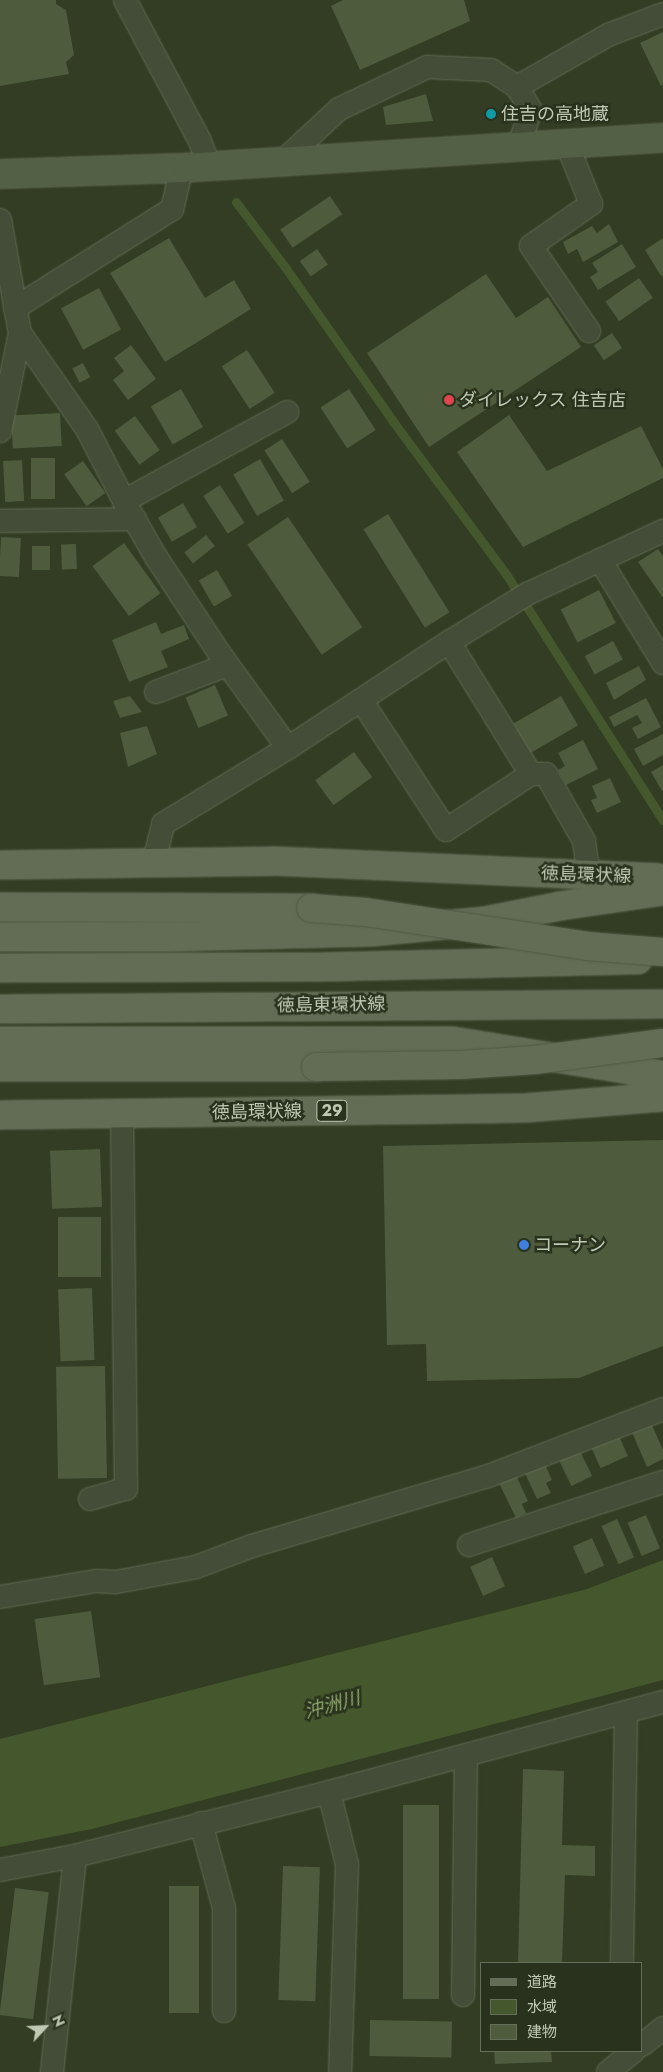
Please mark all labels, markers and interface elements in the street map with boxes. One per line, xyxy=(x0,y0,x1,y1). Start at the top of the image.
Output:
place label: 住吉の高地蔵 xyxy=(501,103,609,125)
marker: 住吉の高地蔵 xyxy=(485,108,497,120)
place label: ダイレックス 住吉店 xyxy=(459,389,626,411)
marker: ダイレックス 住吉店 xyxy=(443,394,455,406)
street label: 徳島環状線 xyxy=(541,863,631,887)
street label: 徳島東環状線 xyxy=(277,993,385,1017)
road number: 29 xyxy=(316,1098,348,1124)
street label: 徳島環状線 xyxy=(212,1100,302,1124)
place label: コーナン xyxy=(534,1234,606,1256)
marker: コーナン xyxy=(518,1239,530,1251)
water label: 沖洲川 xyxy=(302,1687,362,1723)
legend xyxy=(480,1962,643,2052)
text: 道路 xyxy=(527,1971,557,1993)
text: 水域 xyxy=(527,1996,557,2018)
north arrow xyxy=(20,2002,70,2052)
text: N xyxy=(47,2011,70,2030)
text: 建物 xyxy=(527,2021,557,2043)

